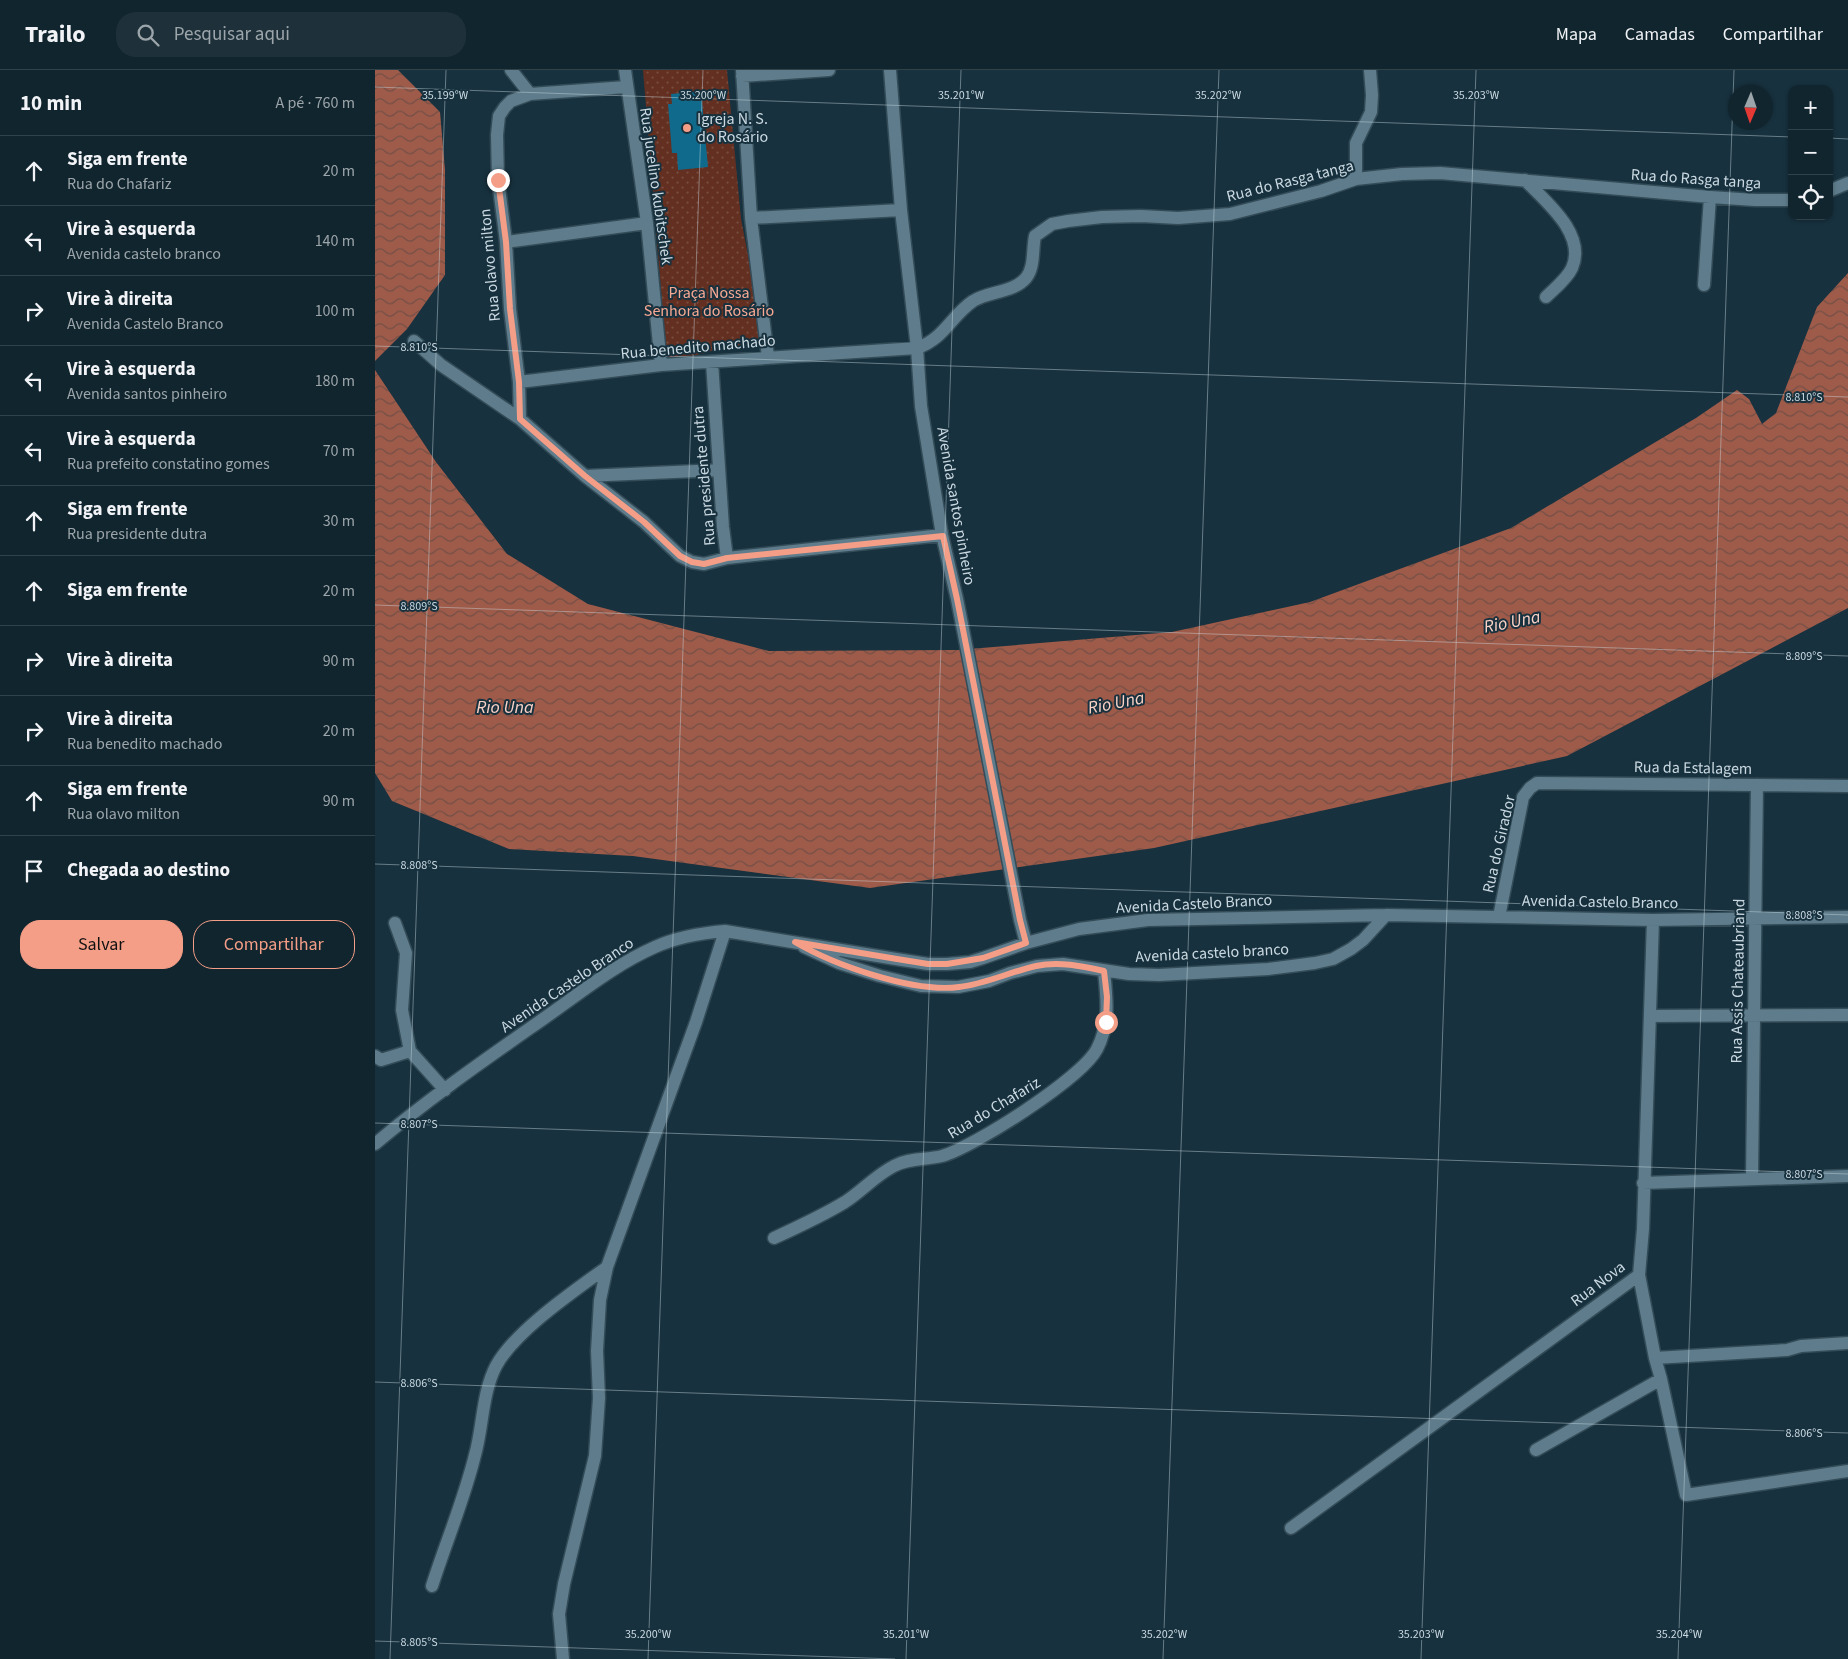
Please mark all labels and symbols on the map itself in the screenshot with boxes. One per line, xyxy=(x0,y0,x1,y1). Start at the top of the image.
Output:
north arrow xyxy=(1728,85,1773,130)
text: 35.199°W xyxy=(422,87,469,104)
text: 35.200°W xyxy=(680,87,727,104)
text: 35.201°W xyxy=(938,87,985,104)
text: 35.202°W xyxy=(1195,87,1242,104)
text: 35.203°W xyxy=(1453,87,1500,104)
street label: Rua jucelino kubitschek xyxy=(634,106,678,266)
place label: Igreja N. S. do Rosário xyxy=(697,108,768,148)
marker: Igreja N. S. do Rosário xyxy=(681,122,693,134)
street label: Rua do Rasga tanga xyxy=(1224,155,1356,207)
street label: Rua do Rasga tanga xyxy=(1630,163,1762,195)
route end xyxy=(487,169,510,192)
street label: Rua olavo milton xyxy=(474,208,506,322)
park label: Praça Nossa Senhora do Rosário xyxy=(644,282,774,322)
street label: Rua benedito machado xyxy=(620,329,776,365)
text: 8.810°S xyxy=(400,339,438,356)
text: 8.810°S xyxy=(1785,389,1823,406)
street label: Rua presidente dutra xyxy=(687,405,721,547)
street label: Avenida santos pinheiro xyxy=(931,425,981,587)
text: 8.809°S xyxy=(400,598,438,615)
water label: Rio Una xyxy=(1481,604,1543,640)
text: 8.809°S xyxy=(1785,648,1823,665)
water label: Rio Una xyxy=(1085,685,1147,721)
water label: Rio Una xyxy=(476,695,534,720)
street label: Rua da Estalagem xyxy=(1634,756,1752,780)
street label: Rua do Girador xyxy=(1477,792,1521,895)
text: 8.808°S xyxy=(400,857,438,874)
street label: Avenida Castelo Branco xyxy=(1115,889,1273,919)
street label: Avenida Castelo Branco xyxy=(1522,890,1678,914)
street label: Rua Assis Chateaubriand xyxy=(1726,898,1750,1064)
text: 8.808°S xyxy=(1785,907,1823,924)
street label: Avenida Castelo Branco xyxy=(496,932,638,1038)
street label: Avenida castelo branco xyxy=(1135,938,1289,968)
route start xyxy=(1095,1011,1118,1034)
street label: Rua do Chafariz xyxy=(944,1072,1045,1144)
text: 8.807°S xyxy=(400,1116,438,1133)
text: 8.807°S xyxy=(1785,1166,1823,1183)
street label: Rua Nova xyxy=(1566,1256,1630,1312)
text: 8.806°S xyxy=(400,1375,438,1392)
text: 8.806°S xyxy=(1785,1425,1823,1442)
text: 35.200°W xyxy=(625,1626,672,1643)
text: 35.201°W xyxy=(883,1626,930,1643)
text: 35.202°W xyxy=(1141,1626,1188,1643)
text: 35.203°W xyxy=(1398,1626,1445,1643)
text: 35.204°W xyxy=(1656,1626,1703,1643)
text: 8.805°S xyxy=(400,1634,438,1651)

